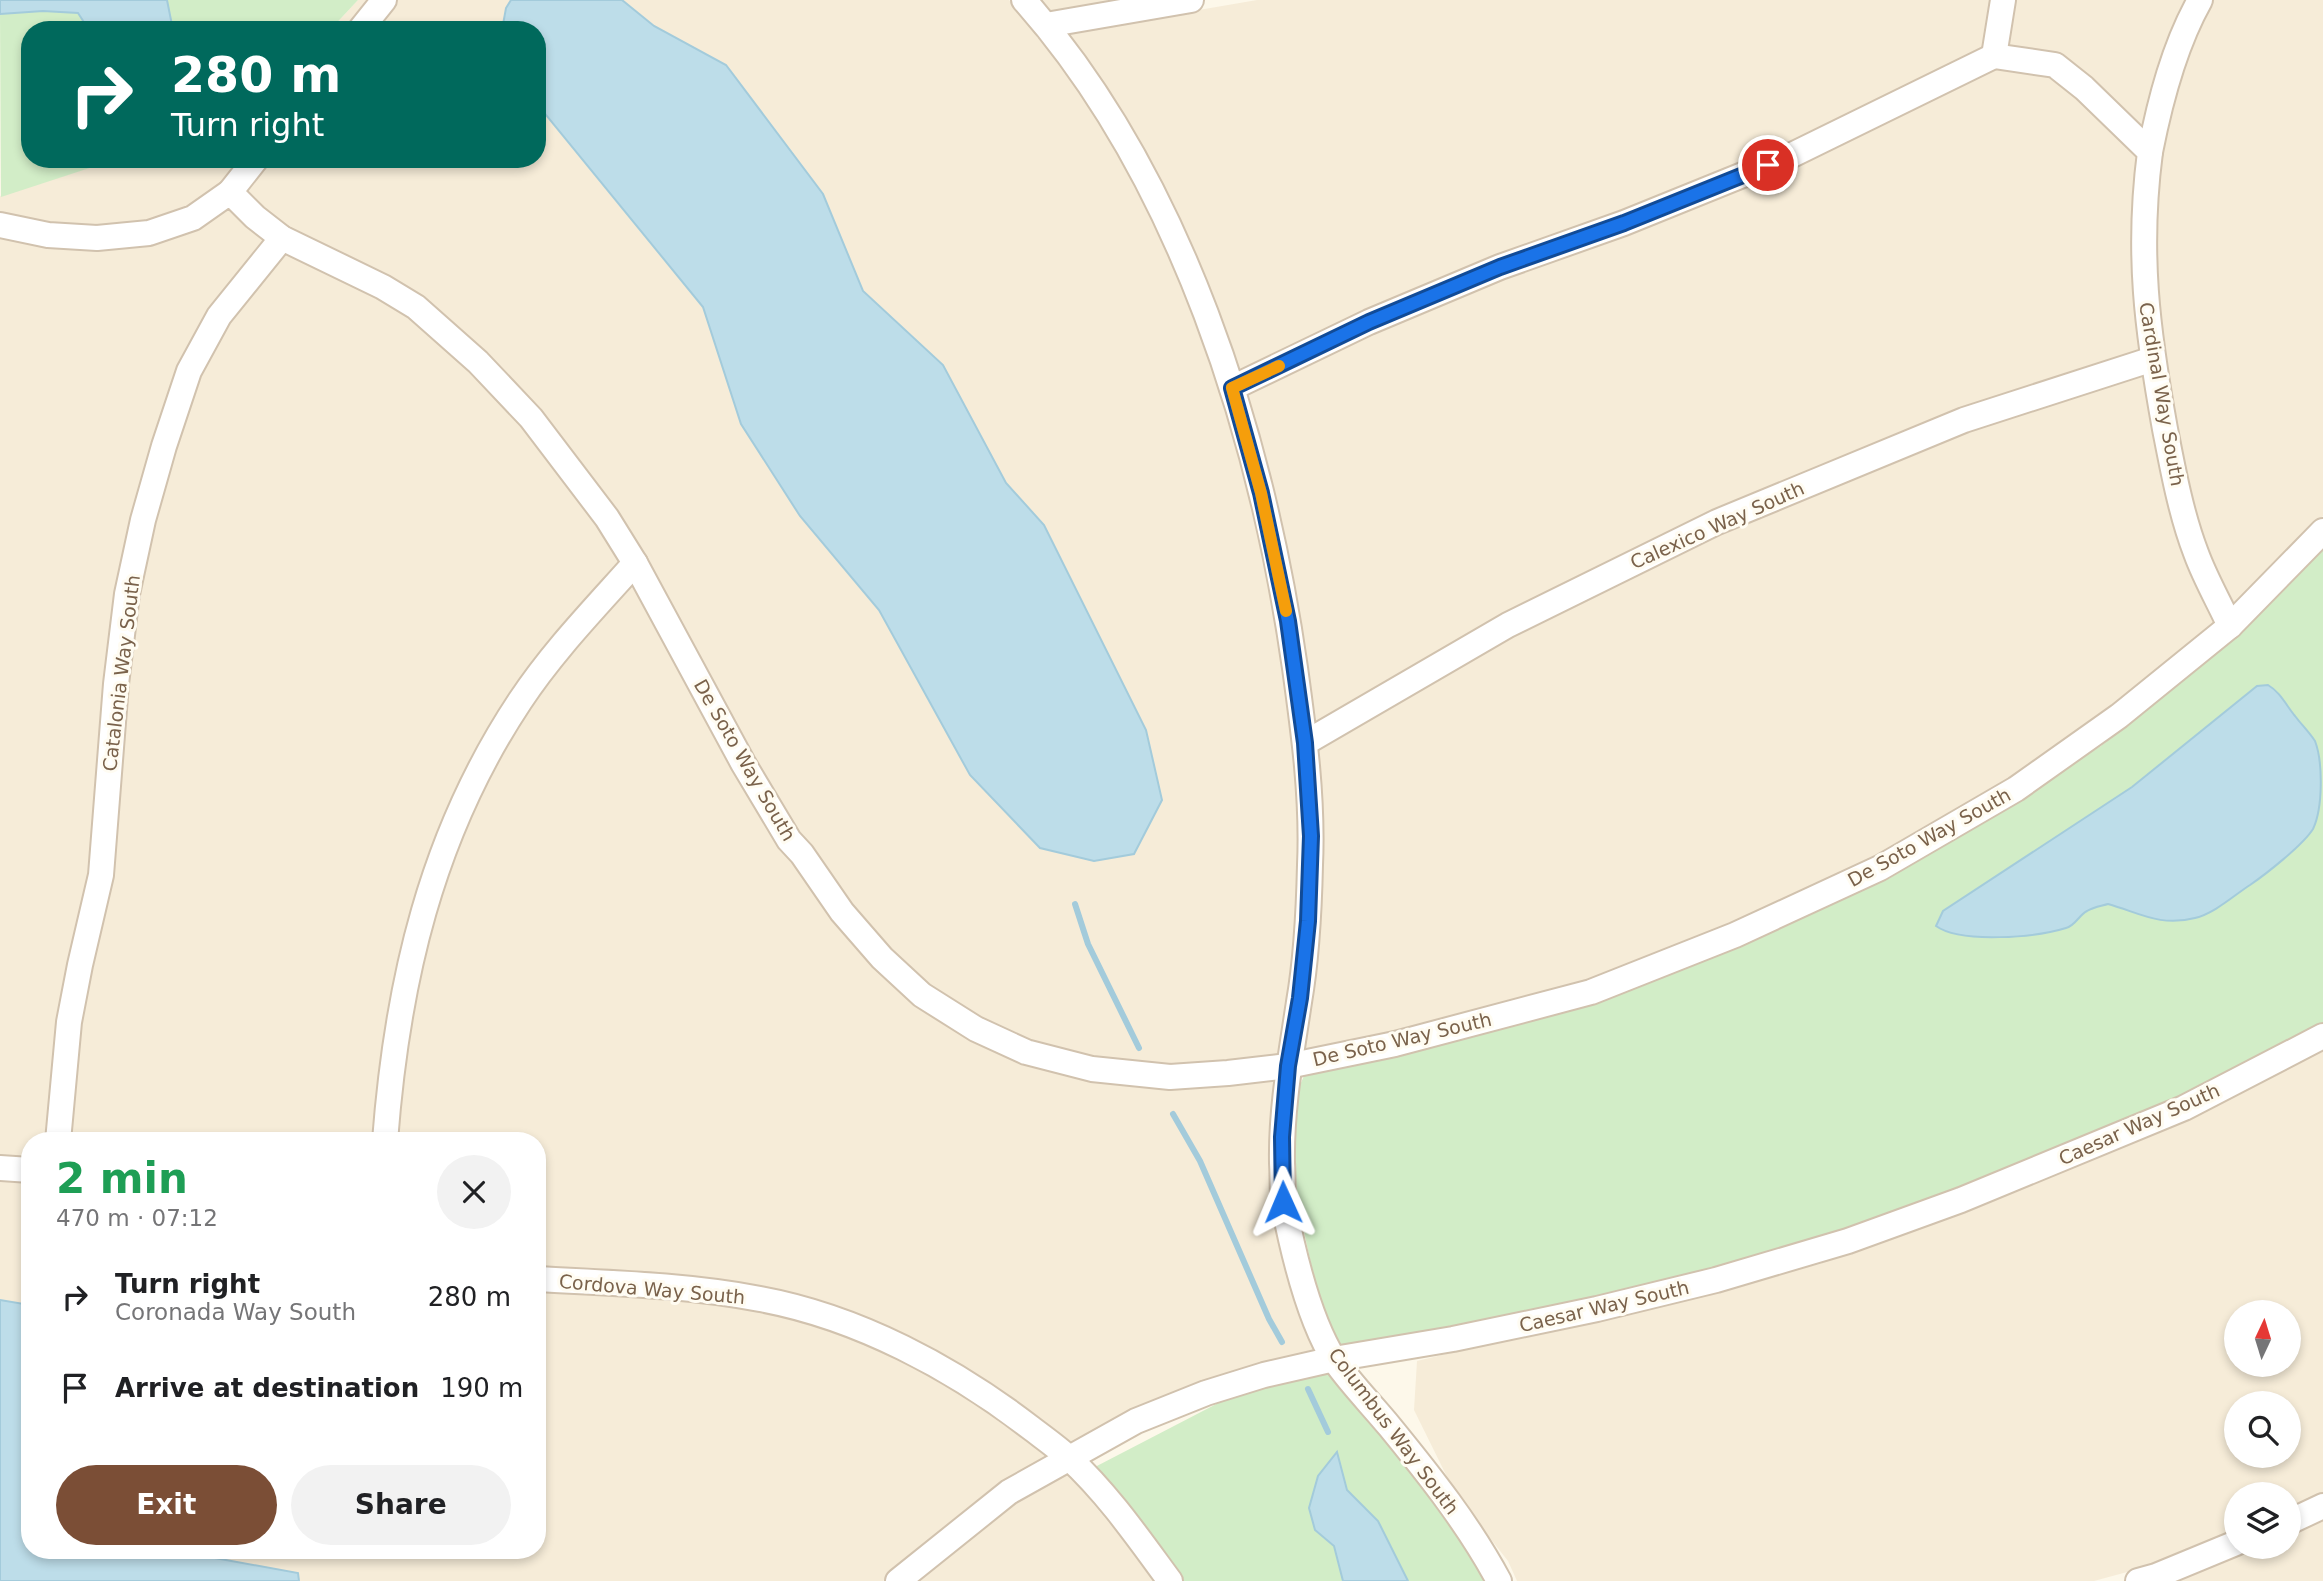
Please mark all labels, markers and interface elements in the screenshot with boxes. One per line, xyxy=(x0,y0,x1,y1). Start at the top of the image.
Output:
text: 280 m xyxy=(171,47,341,104)
icon: right xyxy=(56,49,147,140)
text: Turn right xyxy=(171,106,324,144)
pin xyxy=(1738,135,1798,195)
icon: arrive xyxy=(1749,146,1787,184)
street label: Cardinal Way South xyxy=(2135,300,2189,488)
street label: Calexico Way South xyxy=(1627,477,1807,573)
street label: Catalonia Way South xyxy=(98,574,144,772)
street label: De Soto Way South xyxy=(690,675,800,845)
street label: De Soto Way South xyxy=(1844,783,2014,891)
street label: De Soto Way South xyxy=(1310,1008,1494,1070)
street label: Caesar Way South xyxy=(2055,1079,2223,1169)
text: 2 min xyxy=(56,1154,188,1203)
button: close xyxy=(437,1155,511,1229)
position arrow xyxy=(1246,1165,1320,1239)
text: 470 m · 07:12 xyxy=(56,1205,218,1231)
text: Turn right xyxy=(115,1269,260,1299)
street label: Cordova Way South xyxy=(558,1270,746,1308)
street label: Caesar Way South xyxy=(1517,1276,1691,1336)
icon: right xyxy=(56,1278,94,1316)
text: 280 m xyxy=(428,1282,511,1312)
text: Coronada Way South xyxy=(115,1299,356,1325)
north arrow xyxy=(2224,1300,2301,1377)
map controls xyxy=(2224,1300,2301,1559)
street label: Columbus Way South xyxy=(1324,1344,1464,1518)
icon: arrive xyxy=(56,1369,94,1407)
text: Arrive at destination xyxy=(115,1373,419,1403)
text: 190 m xyxy=(440,1373,523,1403)
button: search xyxy=(2224,1391,2301,1468)
button: Exit xyxy=(56,1465,277,1545)
button: Share xyxy=(291,1465,511,1545)
button: layers xyxy=(2224,1482,2301,1559)

